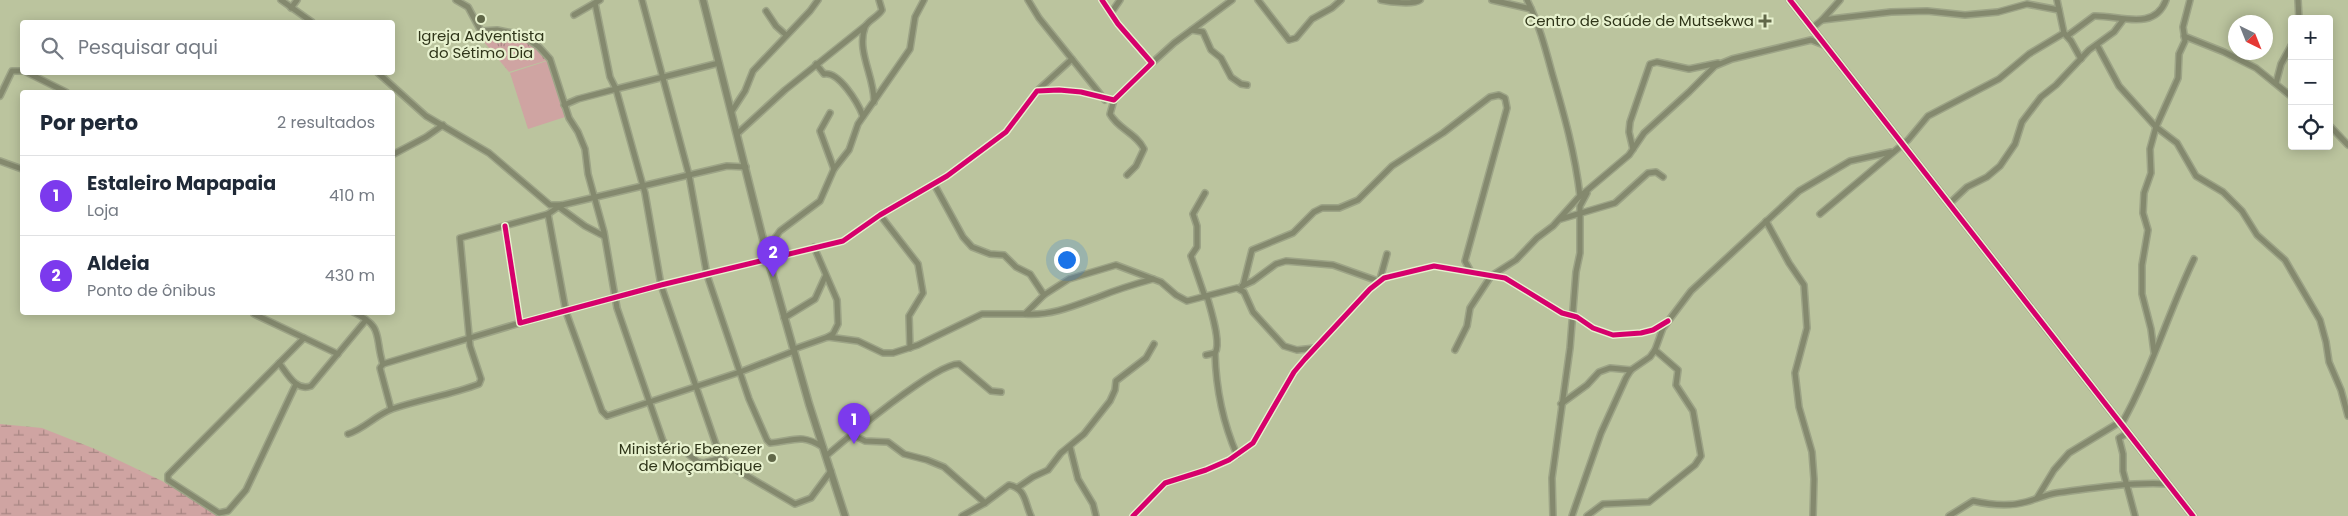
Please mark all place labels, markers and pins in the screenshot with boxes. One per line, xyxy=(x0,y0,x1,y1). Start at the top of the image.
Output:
place label: Centro de Saúde de Mutsekwa xyxy=(1525,10,1754,31)
marker: Igreja Adventista do Sétimo Dia xyxy=(475,13,487,25)
marker: Centro de Saúde de Mutsekwa xyxy=(1758,14,1772,28)
place label: Igreja Adventista do Sétimo Dia xyxy=(418,25,544,63)
pin: 2 xyxy=(757,236,789,277)
pin: 1 xyxy=(838,403,870,444)
place label: Ministério Ebenezer de Moçambique xyxy=(619,438,762,476)
marker: Ministério Ebenezer de Moçambique xyxy=(766,452,778,464)

